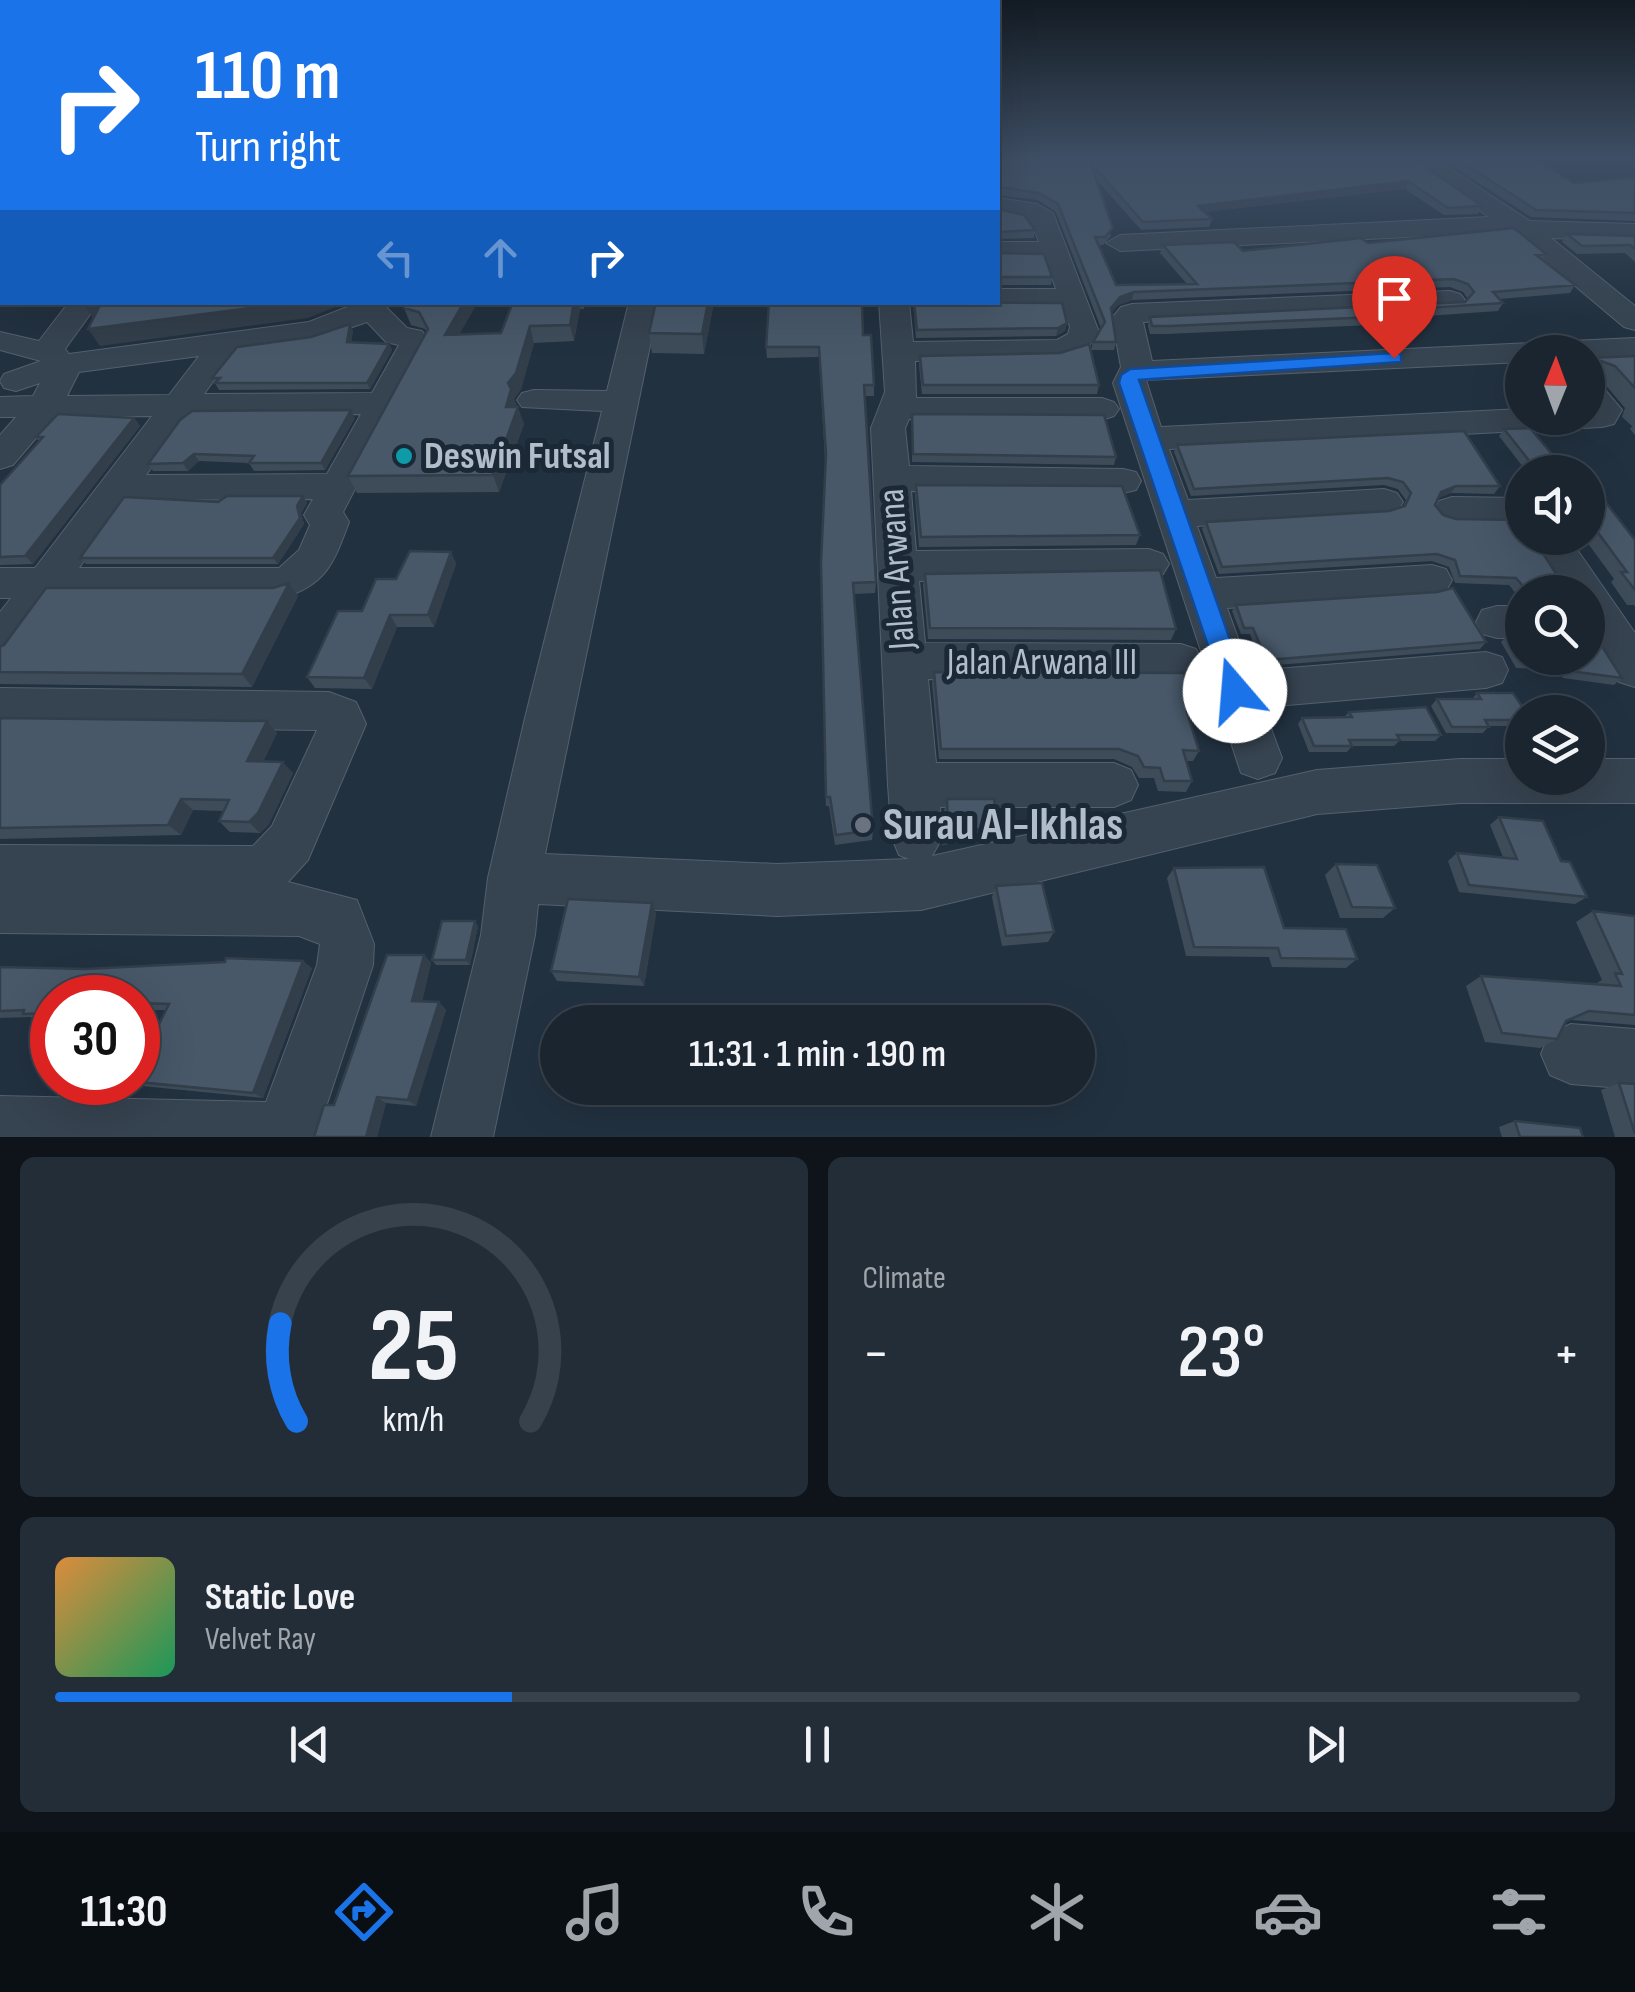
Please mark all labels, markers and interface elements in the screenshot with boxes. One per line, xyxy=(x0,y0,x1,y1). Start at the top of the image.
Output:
text: 110 m xyxy=(195,35,341,119)
icon: right xyxy=(30,40,160,170)
text: Turn right xyxy=(195,120,341,175)
icon: left xyxy=(368,230,423,285)
icon: ahead xyxy=(473,230,528,285)
icon: right xyxy=(578,230,633,285)
pin xyxy=(1352,256,1437,359)
icon: arrive xyxy=(1367,271,1422,326)
north arrow xyxy=(1505,335,1605,435)
map controls xyxy=(1505,335,1605,795)
place label: Deswin Futsal xyxy=(424,434,610,479)
marker: Deswin Futsal xyxy=(393,445,415,467)
button: sound xyxy=(1505,455,1605,555)
street label: Jalan Arwana xyxy=(869,487,925,652)
button: search xyxy=(1505,575,1605,675)
position arrow xyxy=(1183,639,1287,743)
street label: Jalan Arwana III xyxy=(946,640,1137,685)
button: layers xyxy=(1505,695,1605,795)
place label: Surau Al-Ikhlas xyxy=(883,798,1123,853)
marker: Surau Al-Ikhlas xyxy=(852,814,874,836)
speed limit sign: 30 xyxy=(30,975,160,1105)
text: 11:31 · 1 min · 190 m xyxy=(689,1032,946,1077)
text: Climate xyxy=(863,1259,946,1298)
text: 25 xyxy=(368,1285,459,1410)
text: 23° xyxy=(1177,1308,1265,1399)
text: − xyxy=(863,1321,889,1388)
text: + xyxy=(1553,1321,1580,1388)
text: km/h xyxy=(383,1399,445,1442)
text: Static Love xyxy=(205,1575,355,1620)
text: Velvet Ray xyxy=(205,1620,316,1659)
icon: previous xyxy=(282,1717,337,1772)
icon: pause xyxy=(790,1717,845,1772)
icon: next xyxy=(1298,1717,1353,1772)
icon: directions xyxy=(329,1877,399,1947)
icon: music xyxy=(560,1877,630,1947)
icon: phone xyxy=(791,1877,861,1947)
icon: climate xyxy=(1022,1877,1092,1947)
icon: car xyxy=(1253,1877,1323,1947)
icon: filters xyxy=(1484,1877,1554,1947)
text: 11:30 xyxy=(81,1885,167,1940)

